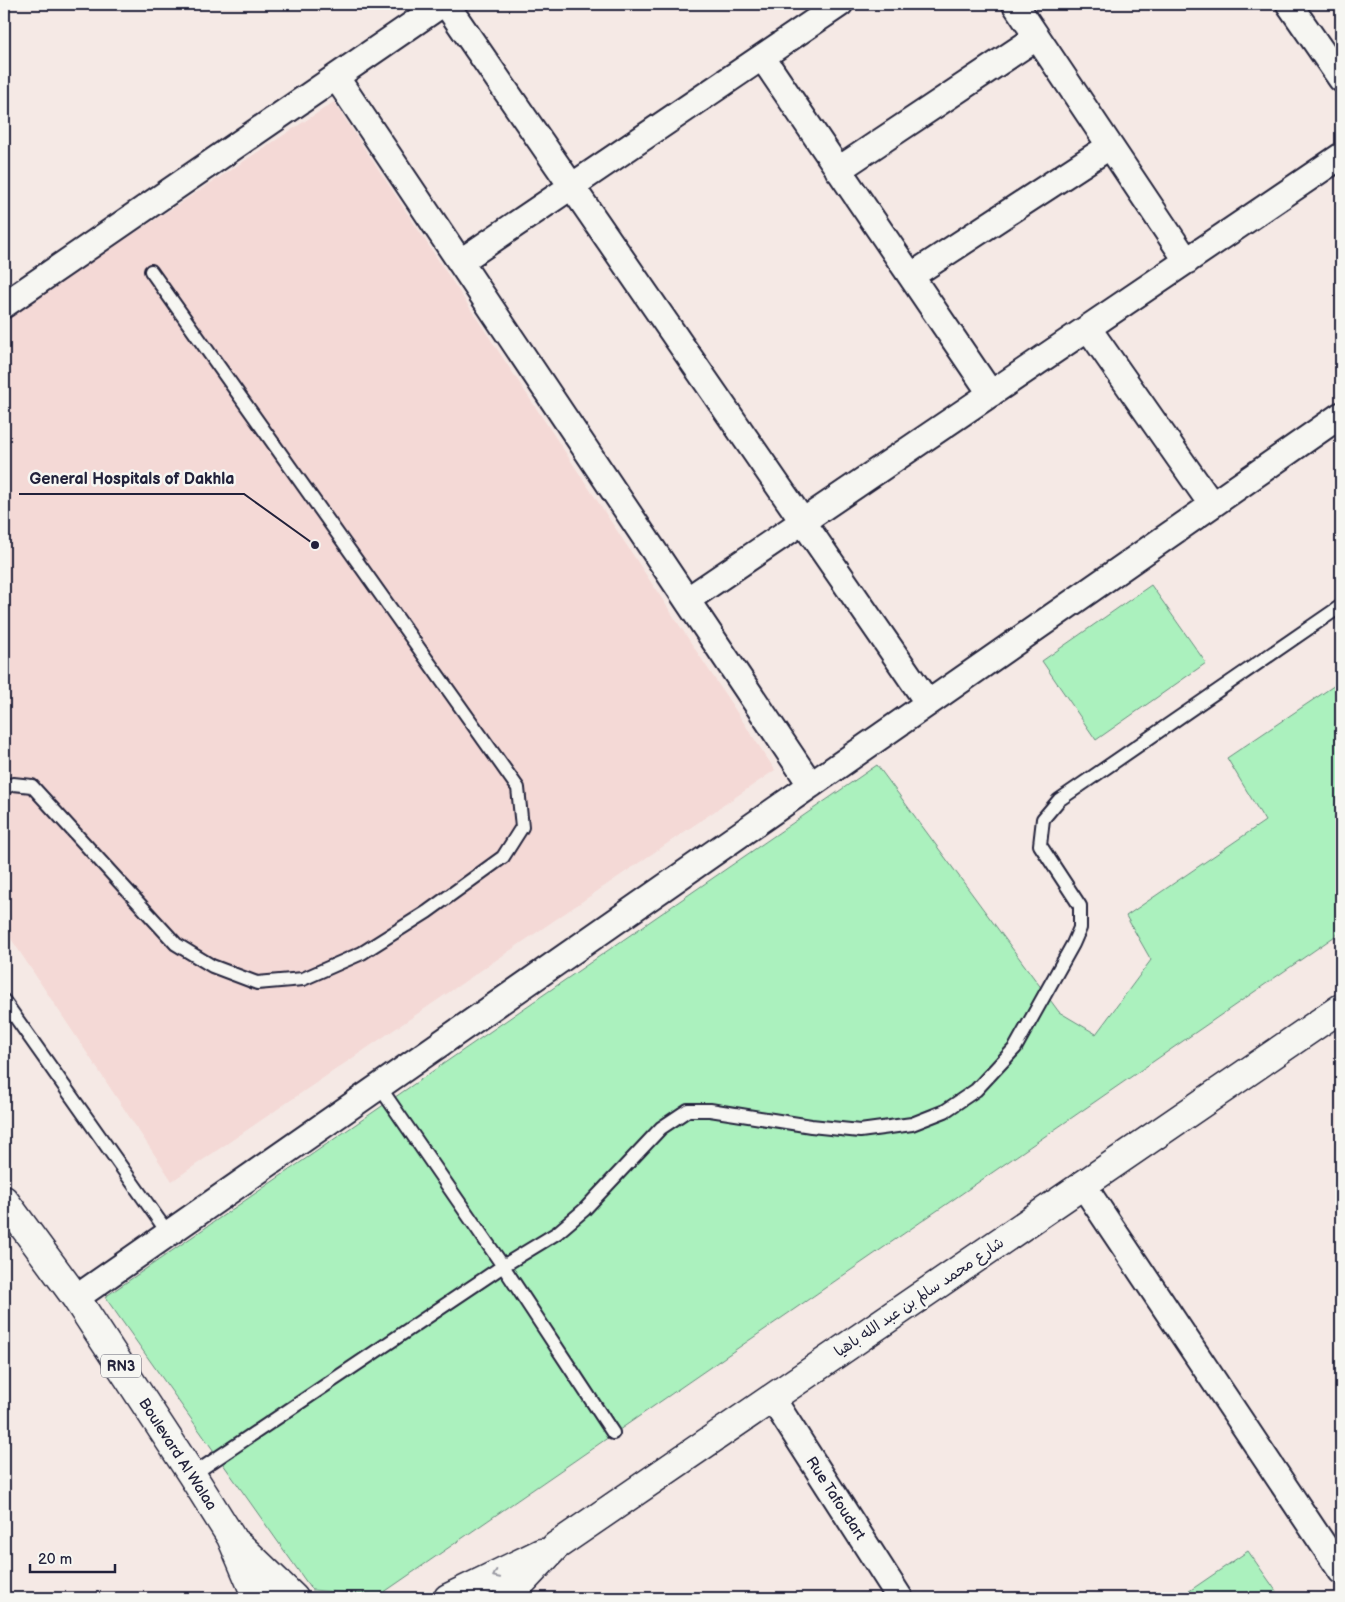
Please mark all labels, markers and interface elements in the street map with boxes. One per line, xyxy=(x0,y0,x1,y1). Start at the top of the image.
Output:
callout: General Hospitals of Dakhla xyxy=(19,463,244,494)
text: General Hospitals of Dakhla xyxy=(30,470,234,489)
street label: شارع محمد سالم بن عبد الله باهيا xyxy=(831,1233,1008,1362)
road number: RN3 xyxy=(101,1354,141,1378)
street label: Boulevard Al Walaa xyxy=(134,1395,221,1514)
street label: Rue Tafoudart xyxy=(802,1453,870,1544)
scale bar xyxy=(30,1542,115,1574)
text: 20 m xyxy=(38,1550,72,1569)
one-way arrow xyxy=(492,1569,501,1579)

